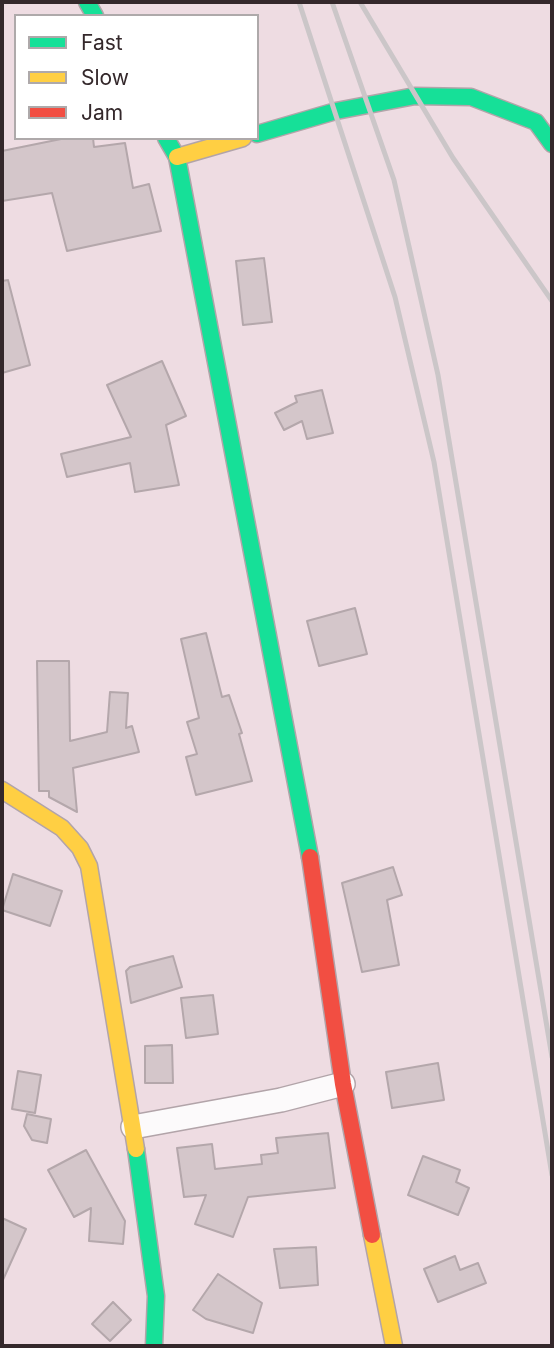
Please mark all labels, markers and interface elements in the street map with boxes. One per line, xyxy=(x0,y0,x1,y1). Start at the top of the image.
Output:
legend xyxy=(14,14,259,140)
text: Fast xyxy=(81,30,123,55)
text: Slow xyxy=(81,65,129,90)
text: Jam xyxy=(81,100,123,125)

